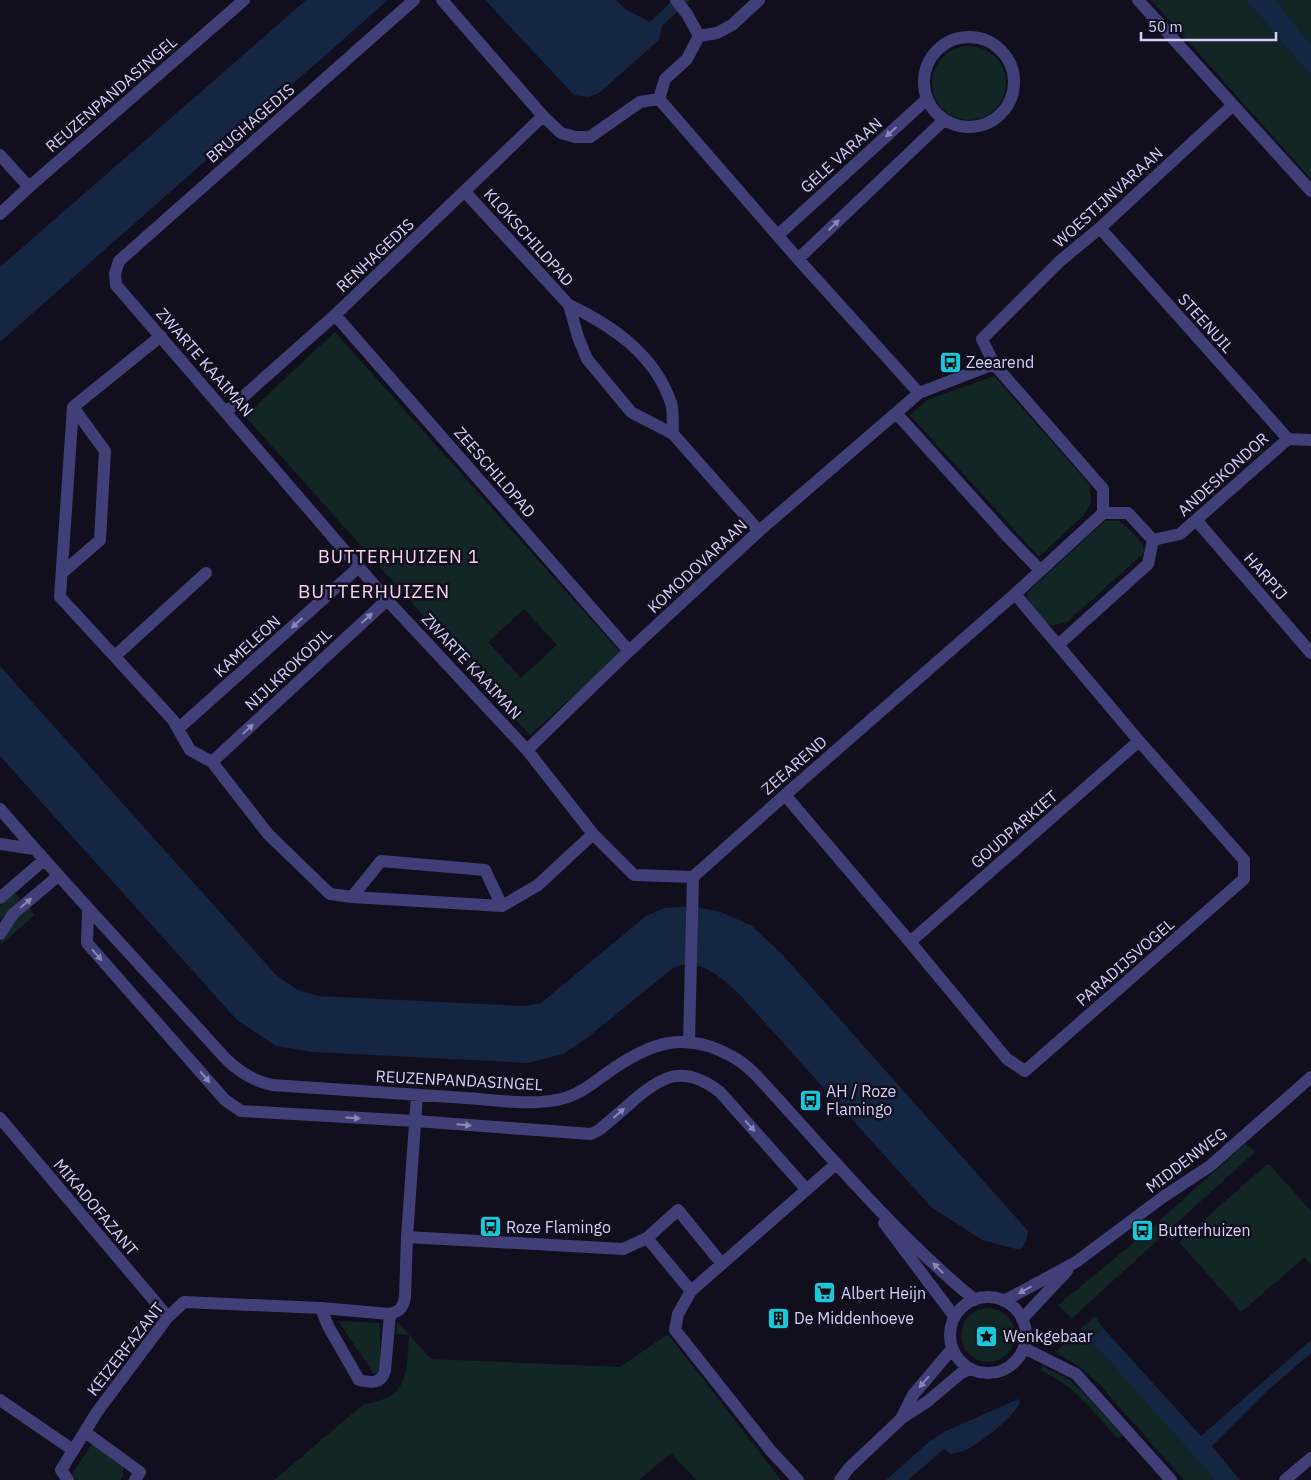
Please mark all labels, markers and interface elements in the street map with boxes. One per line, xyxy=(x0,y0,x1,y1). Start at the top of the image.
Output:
scale bar xyxy=(1141,10,1276,42)
text: 50 m xyxy=(1148,17,1183,36)
street label: REUZENPANDASINGEL xyxy=(41,32,181,156)
street label: BRUGHAGEDIS xyxy=(202,79,298,167)
street label: GELE VARAAN xyxy=(796,113,886,197)
one-way arrow xyxy=(885,126,897,138)
street label: WOESTIJNVARAAN xyxy=(1049,143,1167,251)
street label: KLOKSCHILDPAD xyxy=(480,184,578,290)
street label: RENHAGEDIS xyxy=(332,214,418,296)
one-way arrow xyxy=(827,219,839,231)
street label: STEENUIL xyxy=(1174,289,1238,357)
street label: ZWARTE KAAIMAN xyxy=(152,303,258,421)
bus stop icon: Zeearend xyxy=(938,350,962,374)
place label: Zeearend xyxy=(966,352,1034,372)
street label: ZEESCHILDPAD xyxy=(450,423,540,521)
street label: ANDESKONDOR xyxy=(1173,428,1273,520)
street label: KOMODOVARAAN xyxy=(643,515,751,617)
district label: BUTTERHUIZEN 1 xyxy=(318,545,480,568)
street label: HARPIJ xyxy=(1240,548,1292,604)
district label: BUTTERHUIZEN xyxy=(298,579,450,603)
street label: ZWARTE KAAIMAN xyxy=(418,609,526,723)
street label: KAMELEON xyxy=(210,611,284,681)
one-way arrow xyxy=(360,612,372,624)
one-way arrow xyxy=(291,617,304,628)
street label: NIJLKROKODIL xyxy=(240,624,336,714)
one-way arrow xyxy=(241,723,253,735)
street label: ZEEAREND xyxy=(757,731,831,799)
street label: GOUDPARKIET xyxy=(966,786,1062,872)
one-way arrow xyxy=(19,897,32,908)
street label: PARADIJSVOGEL xyxy=(1072,914,1178,1010)
one-way arrow xyxy=(92,948,103,961)
street label: REUZENPANDASINGEL xyxy=(375,1066,543,1094)
one-way arrow xyxy=(199,1070,210,1083)
place label: AH / Roze Flamingo xyxy=(826,1081,896,1119)
bus stop icon: AH / Roze Flamingo xyxy=(798,1088,822,1112)
one-way arrow xyxy=(612,1107,624,1119)
one-way arrow xyxy=(345,1114,361,1122)
one-way arrow xyxy=(744,1119,755,1132)
one-way arrow xyxy=(456,1121,472,1129)
street label: MIDDENWEG xyxy=(1142,1123,1230,1197)
street label: MIKADOFAZANT xyxy=(50,1154,142,1260)
bus stop icon: Roze Flamingo xyxy=(478,1215,502,1239)
place label: Roze Flamingo xyxy=(506,1217,611,1237)
bus stop icon: Butterhuizen xyxy=(1130,1218,1154,1242)
place label: Butterhuizen xyxy=(1158,1220,1251,1240)
one-way arrow xyxy=(932,1262,944,1274)
supermarket icon: Albert Heijn xyxy=(813,1281,837,1305)
place label: Albert Heijn xyxy=(841,1283,926,1303)
one-way arrow xyxy=(1018,1286,1031,1295)
street label: KEIZERFAZANT xyxy=(82,1298,168,1400)
building icon: De Middenhoeve xyxy=(766,1306,790,1330)
place label: De Middenhoeve xyxy=(794,1308,914,1328)
place icon: Wenkgebaar xyxy=(975,1324,999,1348)
place label: Wenkgebaar xyxy=(1003,1326,1093,1346)
one-way arrow xyxy=(919,1375,930,1388)

